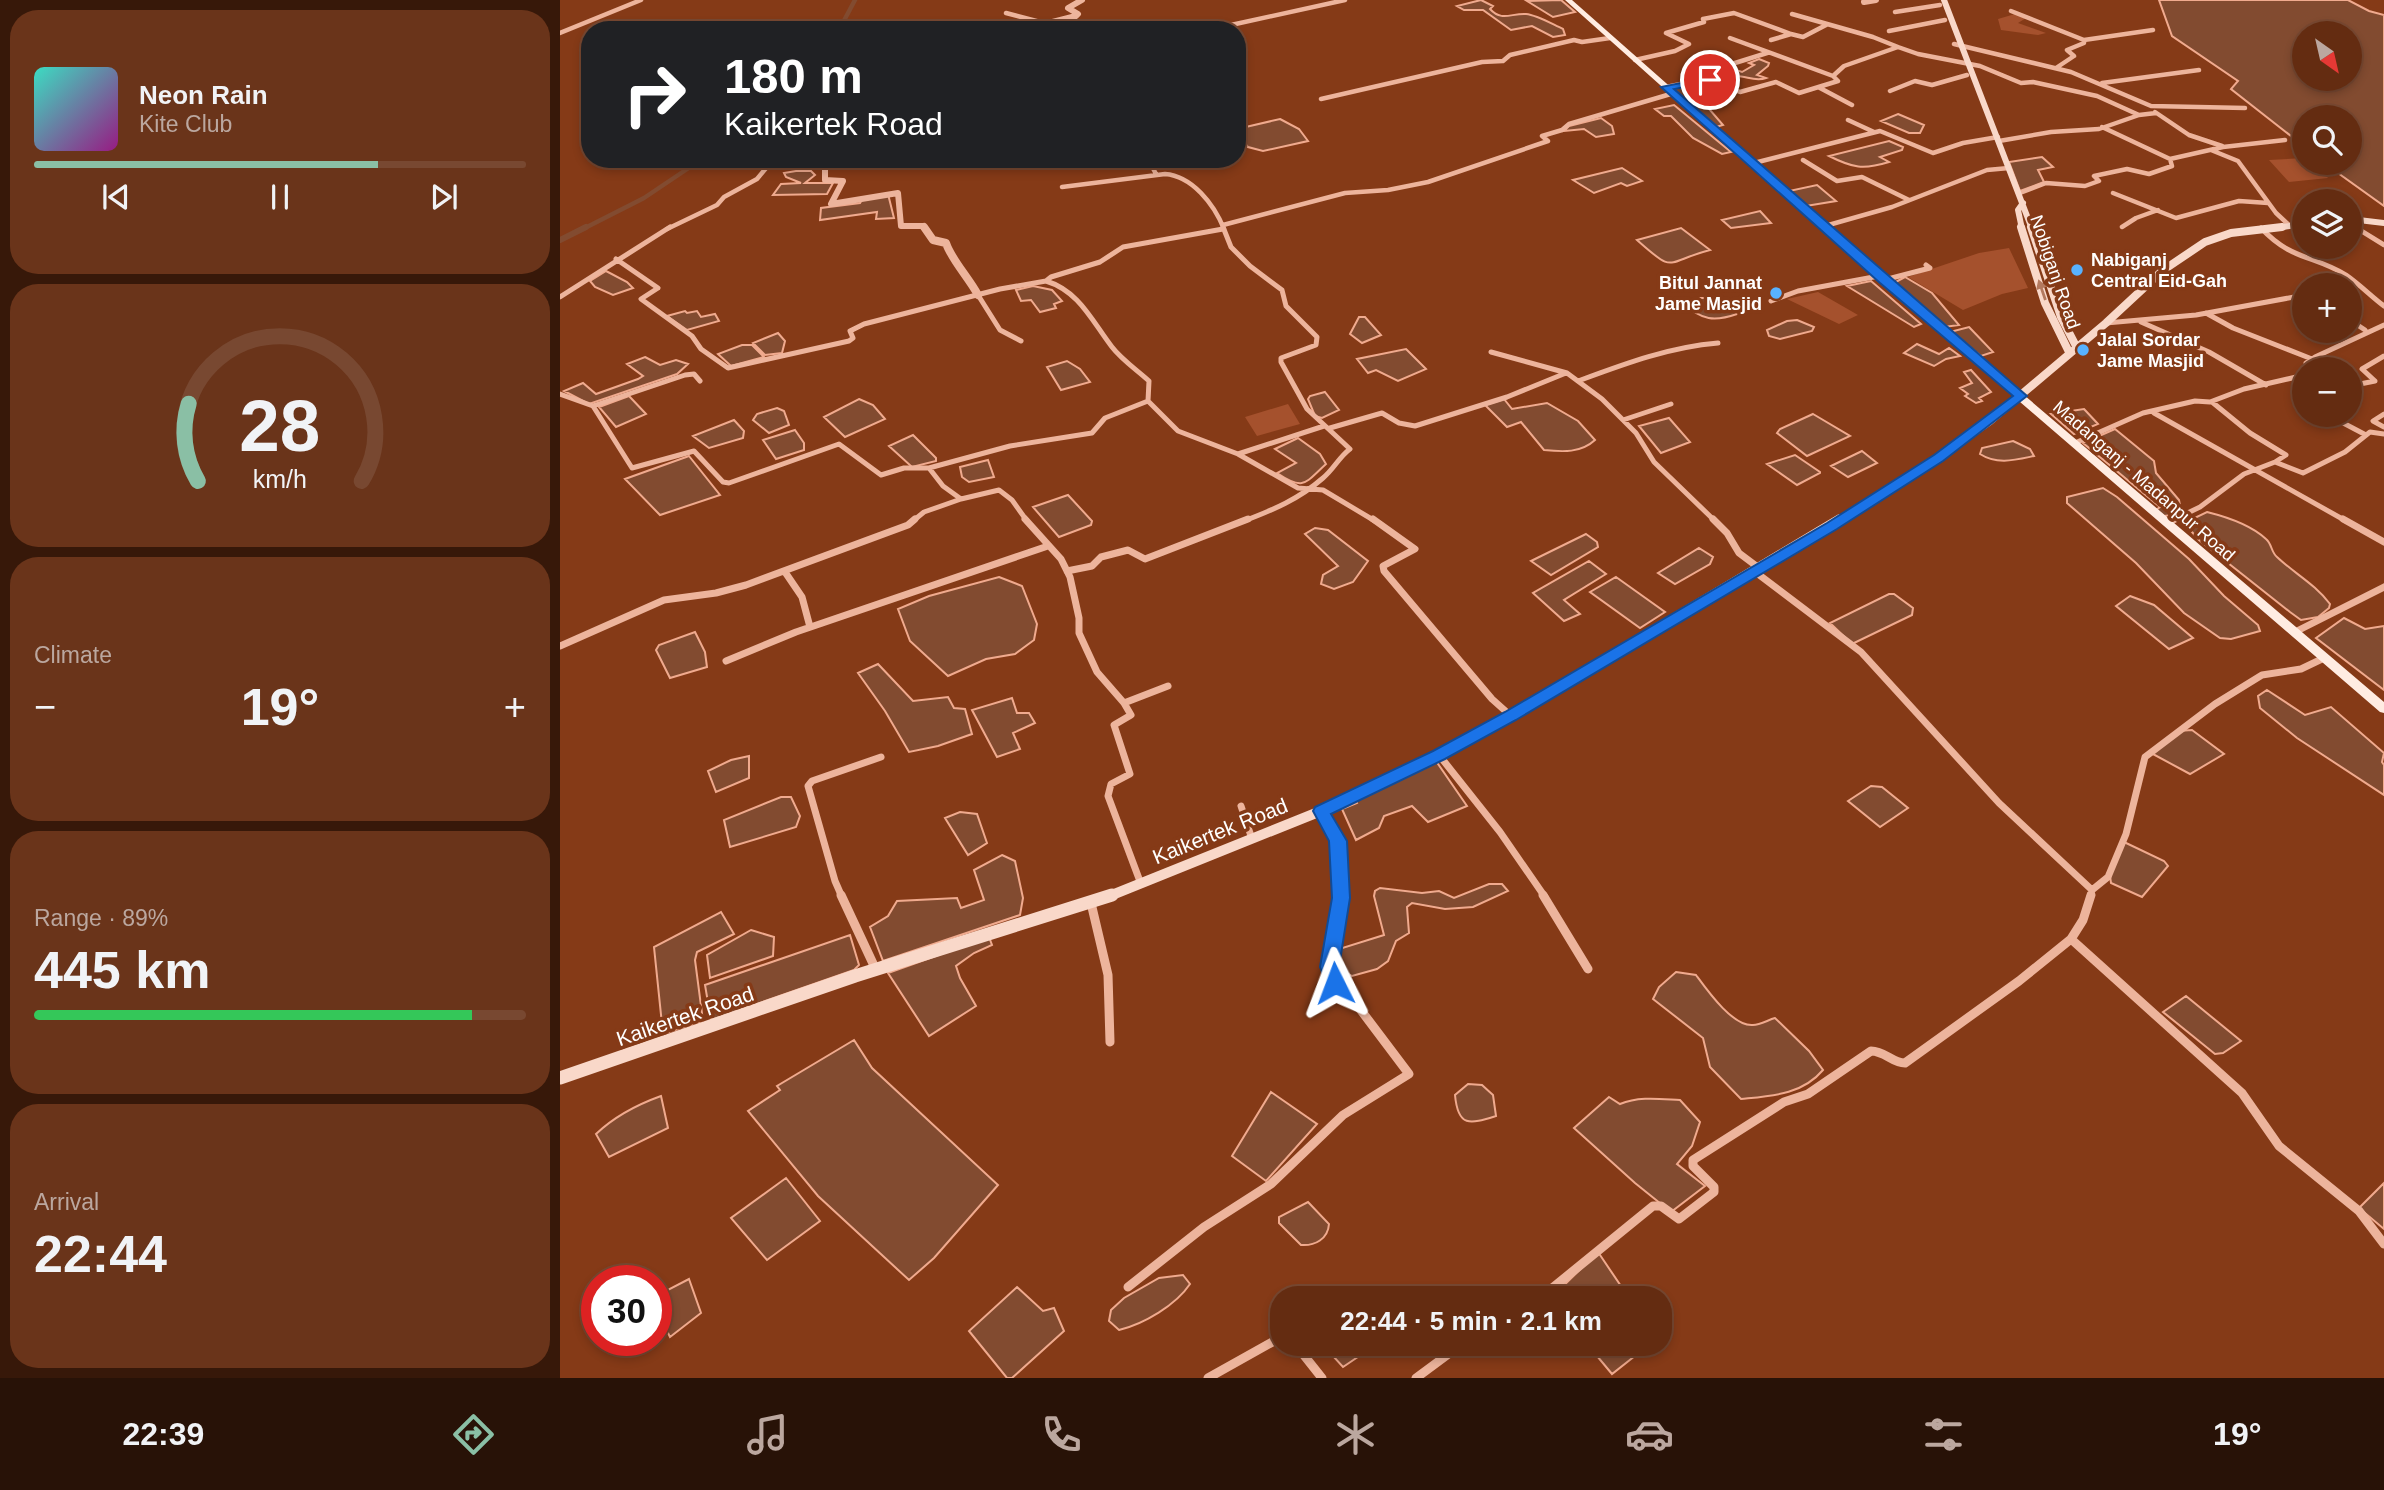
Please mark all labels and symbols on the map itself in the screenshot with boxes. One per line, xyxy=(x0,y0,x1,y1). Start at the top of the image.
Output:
north arrow xyxy=(2292,21,2362,91)
pin xyxy=(1680,50,1740,110)
street label: Nobiganj Road xyxy=(2026,212,2084,332)
place label: Nabiganj Central Eid-Gah xyxy=(2091,250,2227,291)
marker: Nabiganj Central Eid-Gah xyxy=(2069,262,2085,278)
place label: Bitul Jannat Jame Masjid xyxy=(1655,273,1762,314)
one-way arrow xyxy=(2036,279,2047,300)
marker: Bitul Jannat Jame Masjid xyxy=(1768,285,1784,301)
place label: Jalal Sordar Jame Masjid xyxy=(2097,330,2204,371)
marker: Jalal Sordar Jame Masjid xyxy=(2075,342,2091,358)
street label: Madanganj - Madanpur Road xyxy=(2049,397,2239,565)
street label: Kaikertek Road xyxy=(1149,793,1291,869)
position arrow xyxy=(1298,946,1372,1020)
street label: Kaikertek Road xyxy=(613,982,757,1050)
speed limit sign: 30 xyxy=(581,1265,672,1356)

